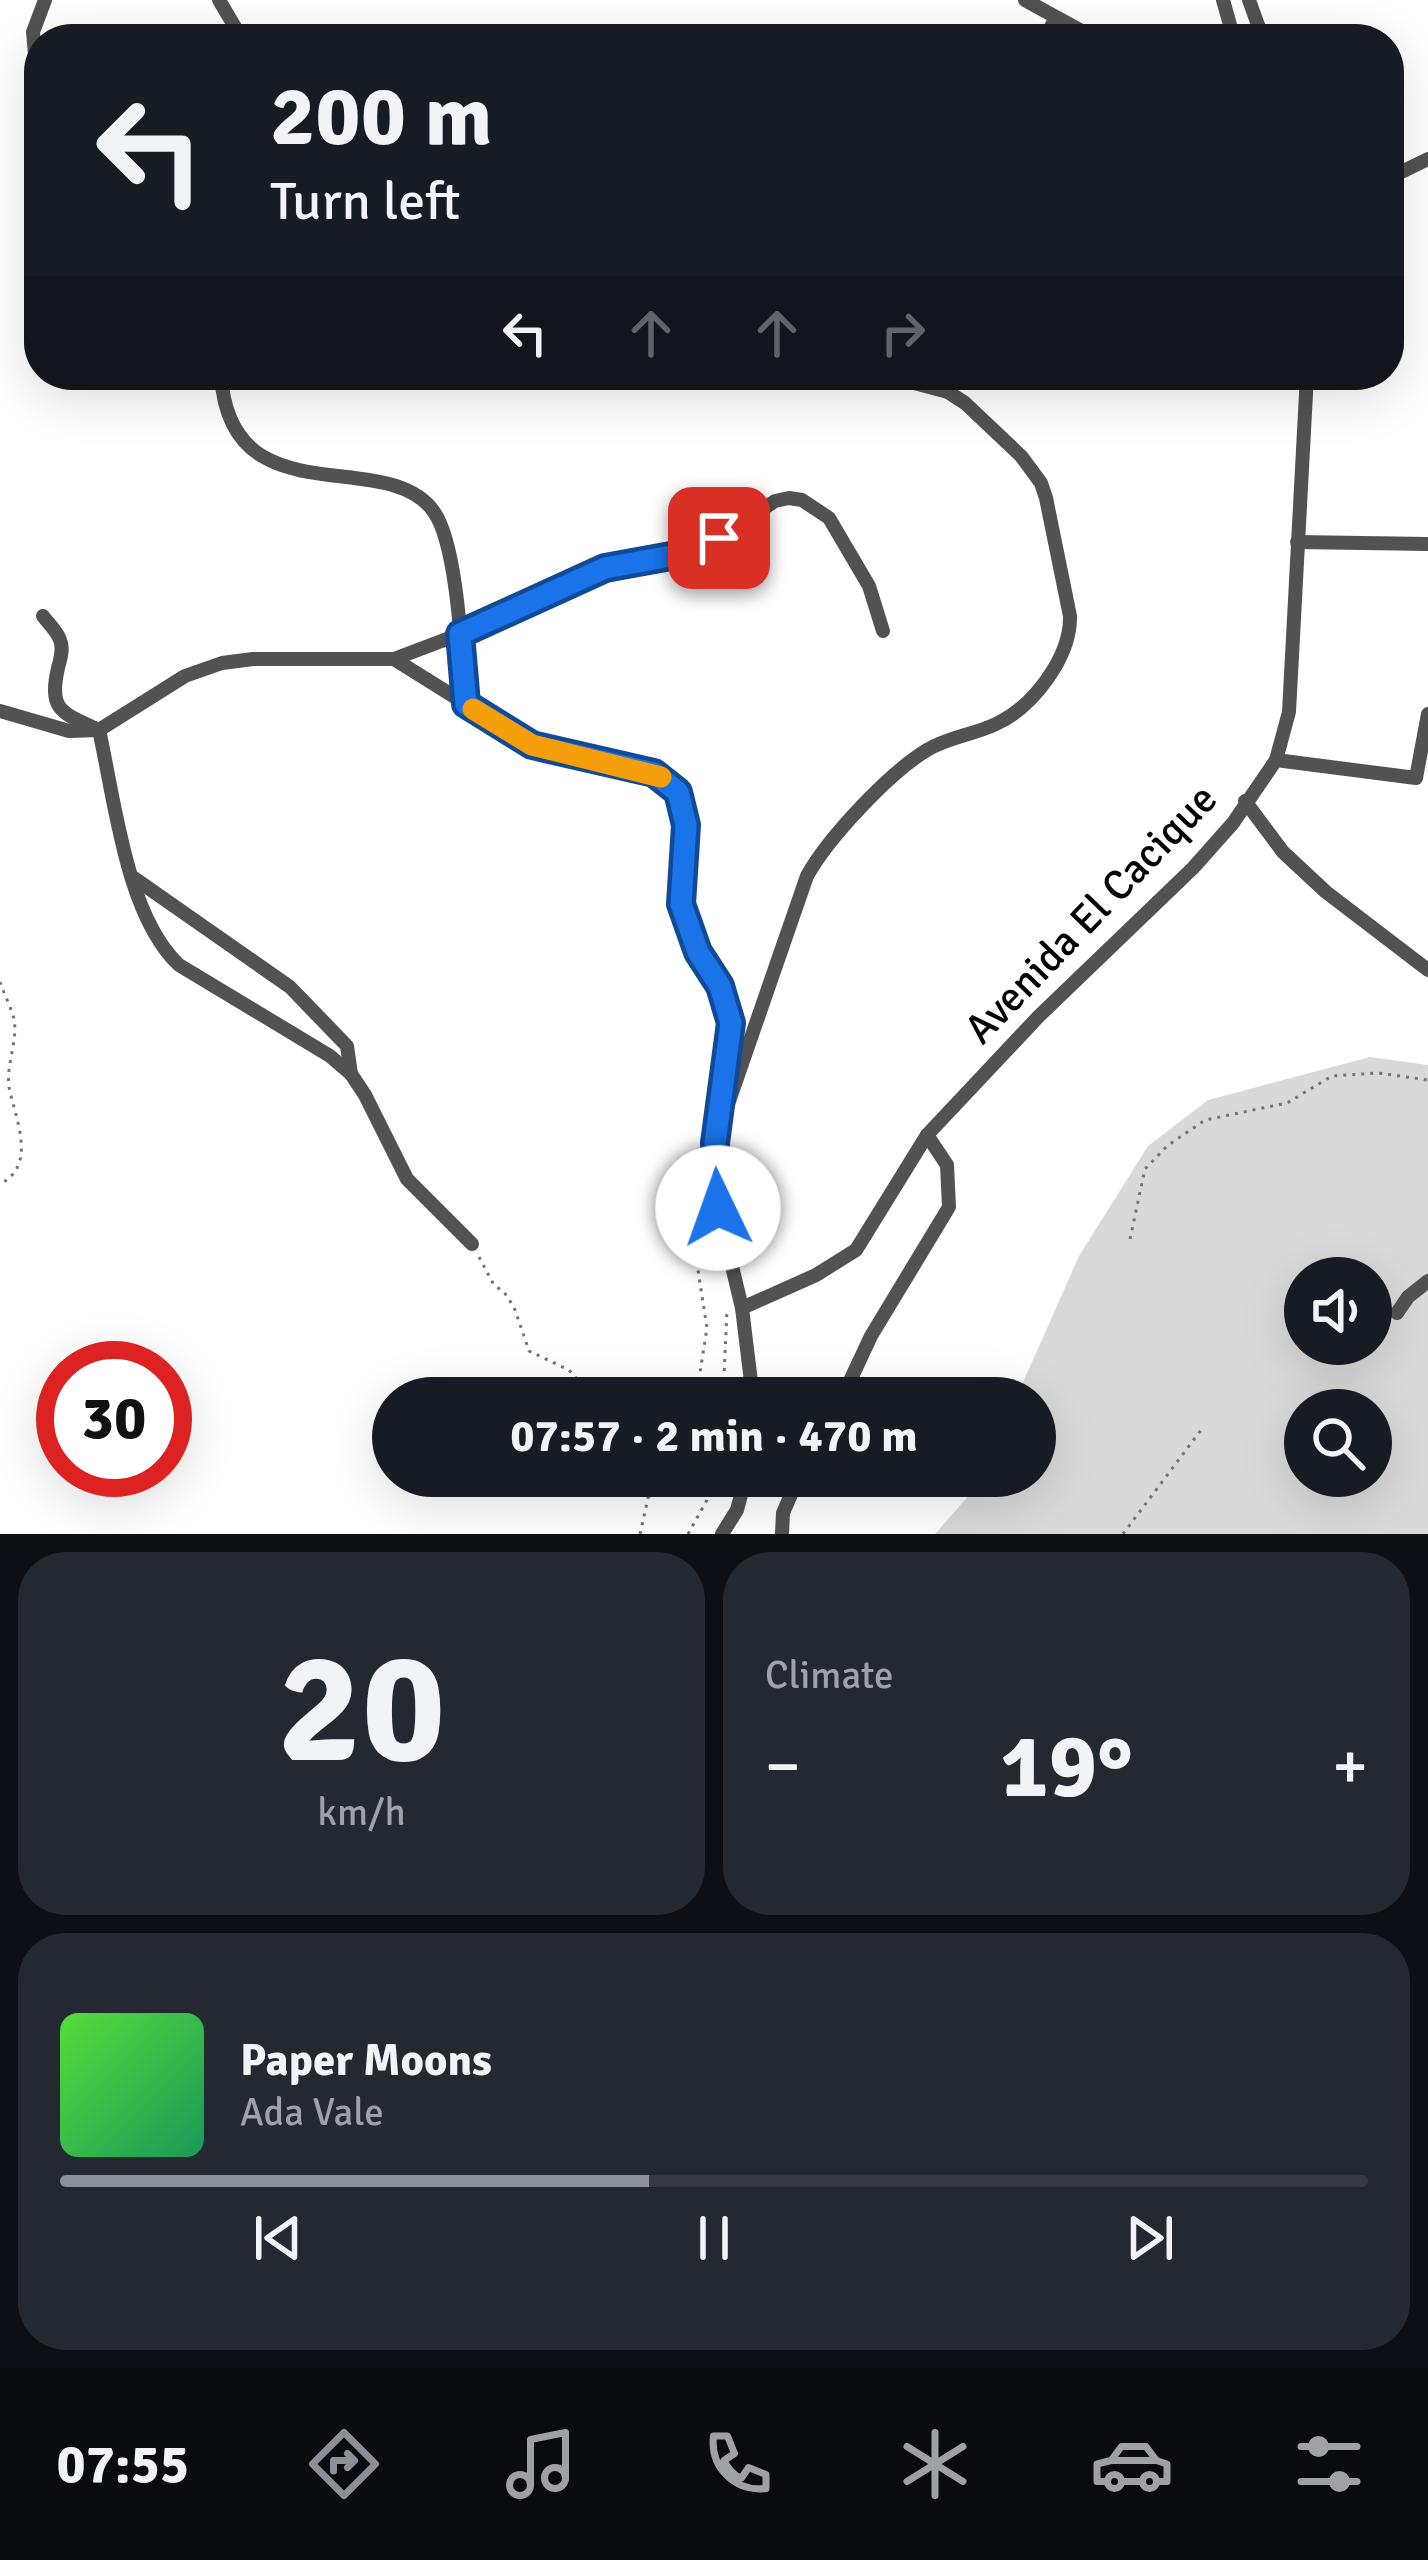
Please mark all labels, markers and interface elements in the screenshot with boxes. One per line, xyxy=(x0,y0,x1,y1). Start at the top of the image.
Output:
text: 200 m xyxy=(270,65,492,169)
icon: left xyxy=(72,72,228,228)
text: Turn left xyxy=(270,168,460,235)
icon: left xyxy=(492,300,558,366)
icon: ahead xyxy=(618,300,684,366)
icon: ahead xyxy=(744,300,810,366)
icon: right xyxy=(870,300,936,366)
pin xyxy=(668,487,770,589)
icon: arrive xyxy=(686,505,752,571)
street label: Avenida El Cacique xyxy=(954,774,1228,1054)
position arrow xyxy=(655,1145,781,1271)
map controls xyxy=(1284,1257,1392,1497)
button: sound xyxy=(1284,1257,1392,1365)
speed limit sign: 30 xyxy=(36,1341,192,1497)
button: search xyxy=(1284,1389,1392,1497)
text: 07:57 · 2 min · 470 m xyxy=(510,1409,918,1464)
text: 20 xyxy=(277,1613,446,1806)
text: Climate xyxy=(765,1651,894,1699)
text: 19° xyxy=(1000,1711,1133,1822)
text: − xyxy=(765,1726,801,1807)
text: + xyxy=(1332,1726,1368,1807)
text: km/h xyxy=(317,1788,406,1836)
text: Paper Moons xyxy=(240,2033,492,2088)
text: Ada Vale xyxy=(240,2088,384,2136)
icon: previous xyxy=(245,2205,311,2271)
icon: pause xyxy=(681,2205,747,2271)
icon: next xyxy=(1117,2205,1183,2271)
icon: directions xyxy=(302,2422,386,2506)
icon: music xyxy=(499,2422,583,2506)
icon: phone xyxy=(696,2422,780,2506)
icon: climate xyxy=(893,2422,977,2506)
icon: car xyxy=(1090,2422,1174,2506)
icon: filters xyxy=(1287,2422,1371,2506)
text: 07:55 xyxy=(57,2431,189,2498)

